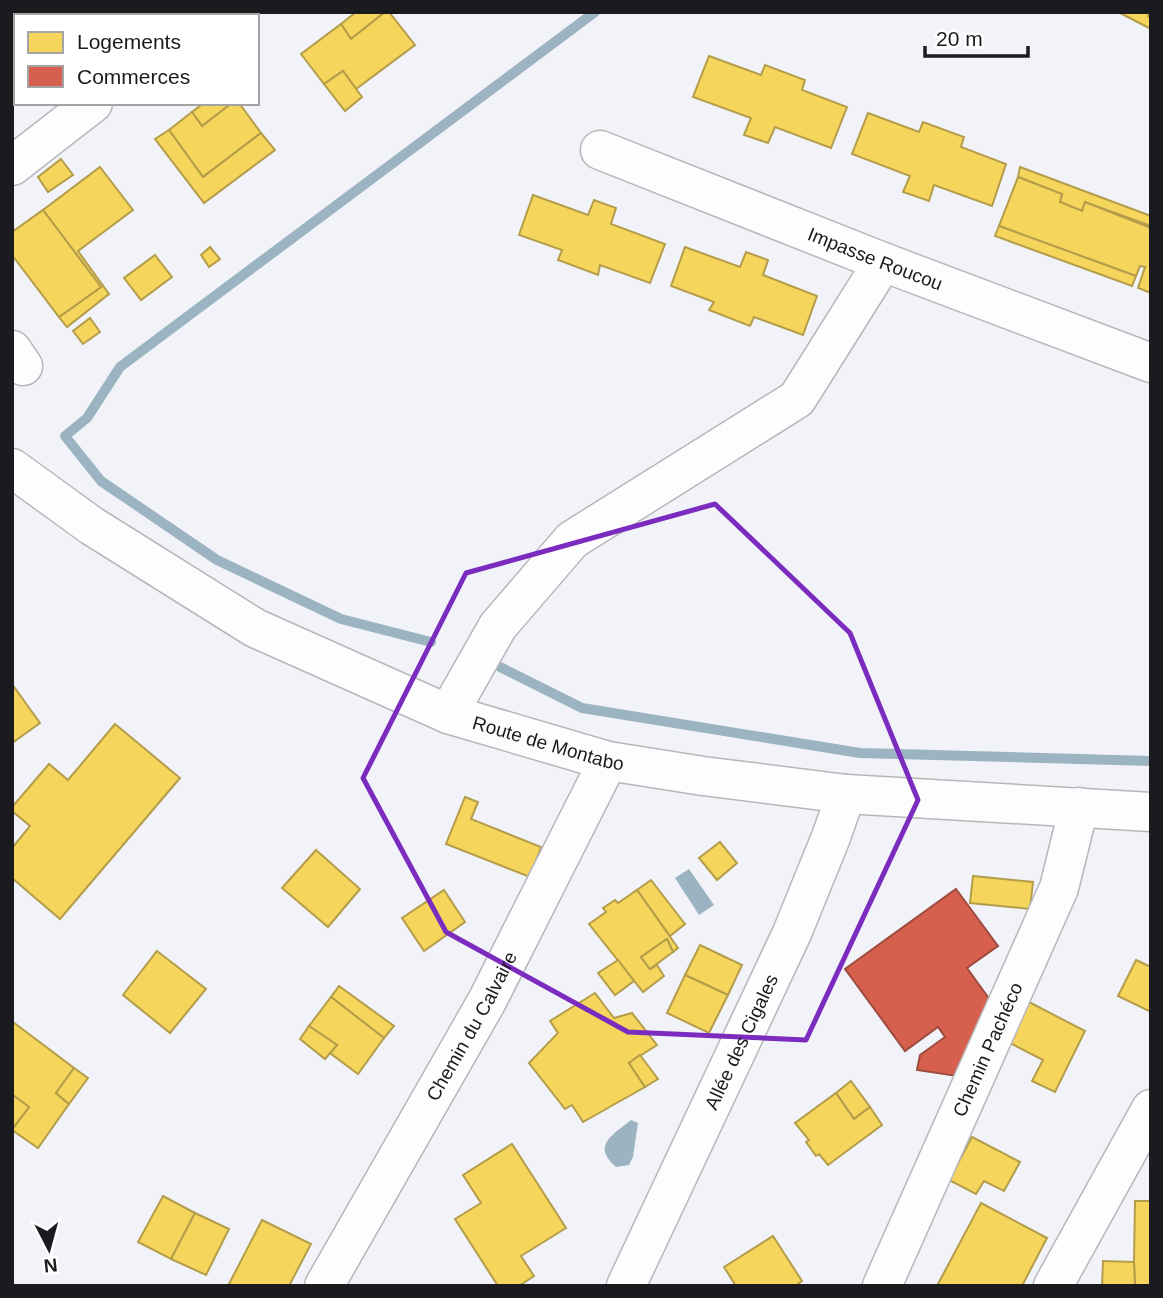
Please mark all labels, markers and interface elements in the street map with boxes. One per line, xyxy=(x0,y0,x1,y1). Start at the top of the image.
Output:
legend xyxy=(14,14,259,105)
scale bar xyxy=(925,14,1028,58)
text: 20 m xyxy=(936,27,983,50)
text: Logements xyxy=(77,30,181,53)
text: Commerces xyxy=(77,65,190,88)
street label: Impasse Roucou xyxy=(805,223,945,295)
street label: Route de Montabo xyxy=(470,712,625,774)
street label: Chemin du Calvaire xyxy=(422,948,521,1104)
street label: Allée des Cigales xyxy=(701,971,782,1113)
street label: Chemin Pachéco xyxy=(949,979,1027,1120)
north arrow xyxy=(14,1214,84,1284)
text: N xyxy=(43,1254,59,1277)

